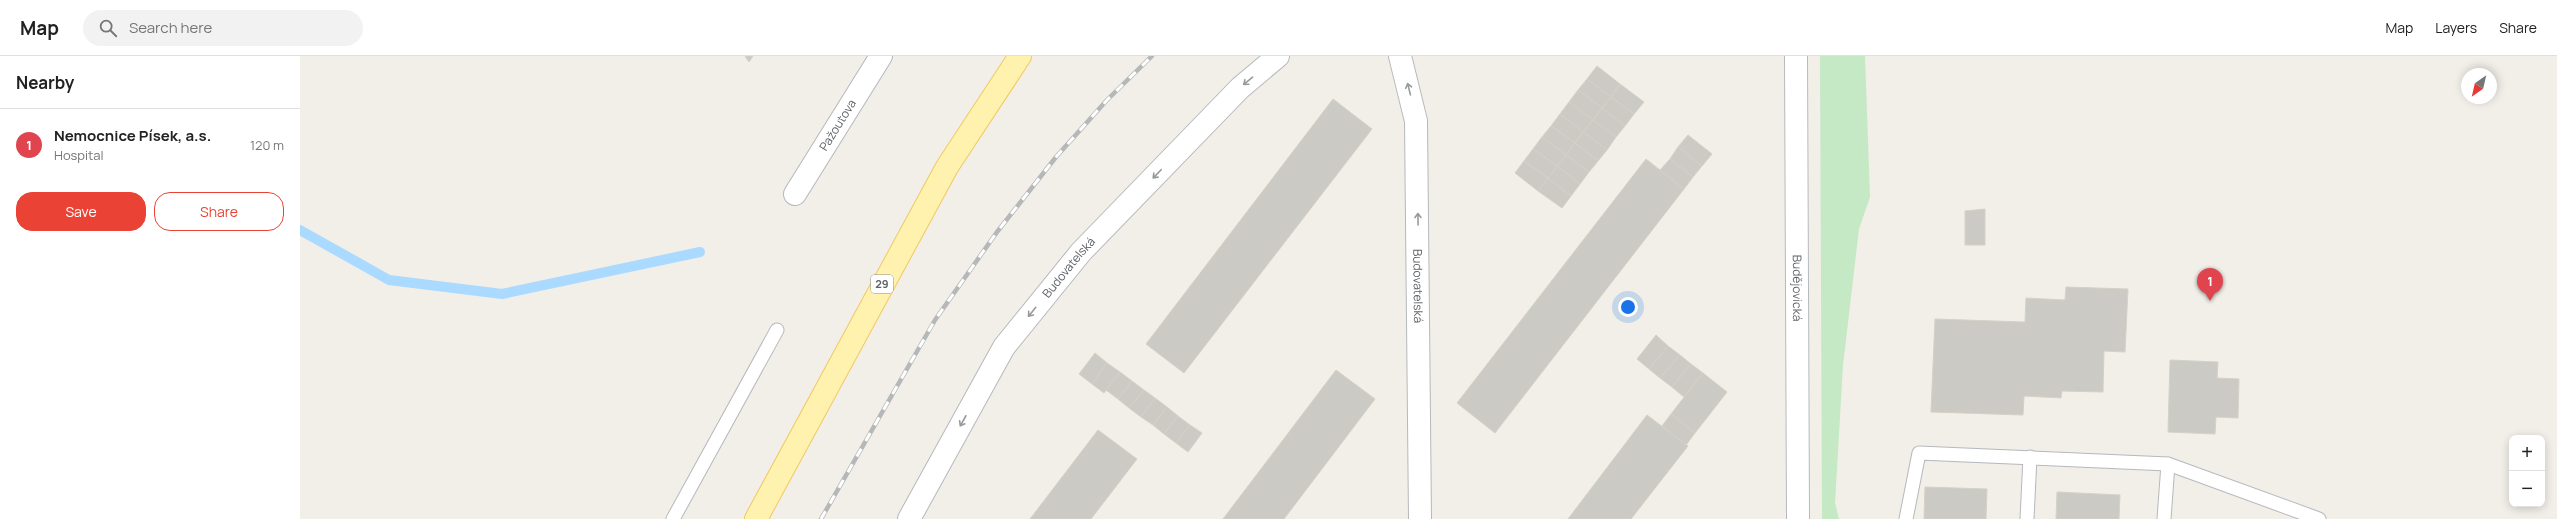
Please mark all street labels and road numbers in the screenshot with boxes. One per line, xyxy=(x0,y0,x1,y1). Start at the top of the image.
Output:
street label: Pažoutova xyxy=(815,96,860,154)
street label: Budovatelská xyxy=(1038,233,1099,301)
street label: Budovatelská xyxy=(1409,249,1427,323)
street label: Budějovická xyxy=(1789,255,1806,321)
road number: 29 xyxy=(871,275,893,293)

